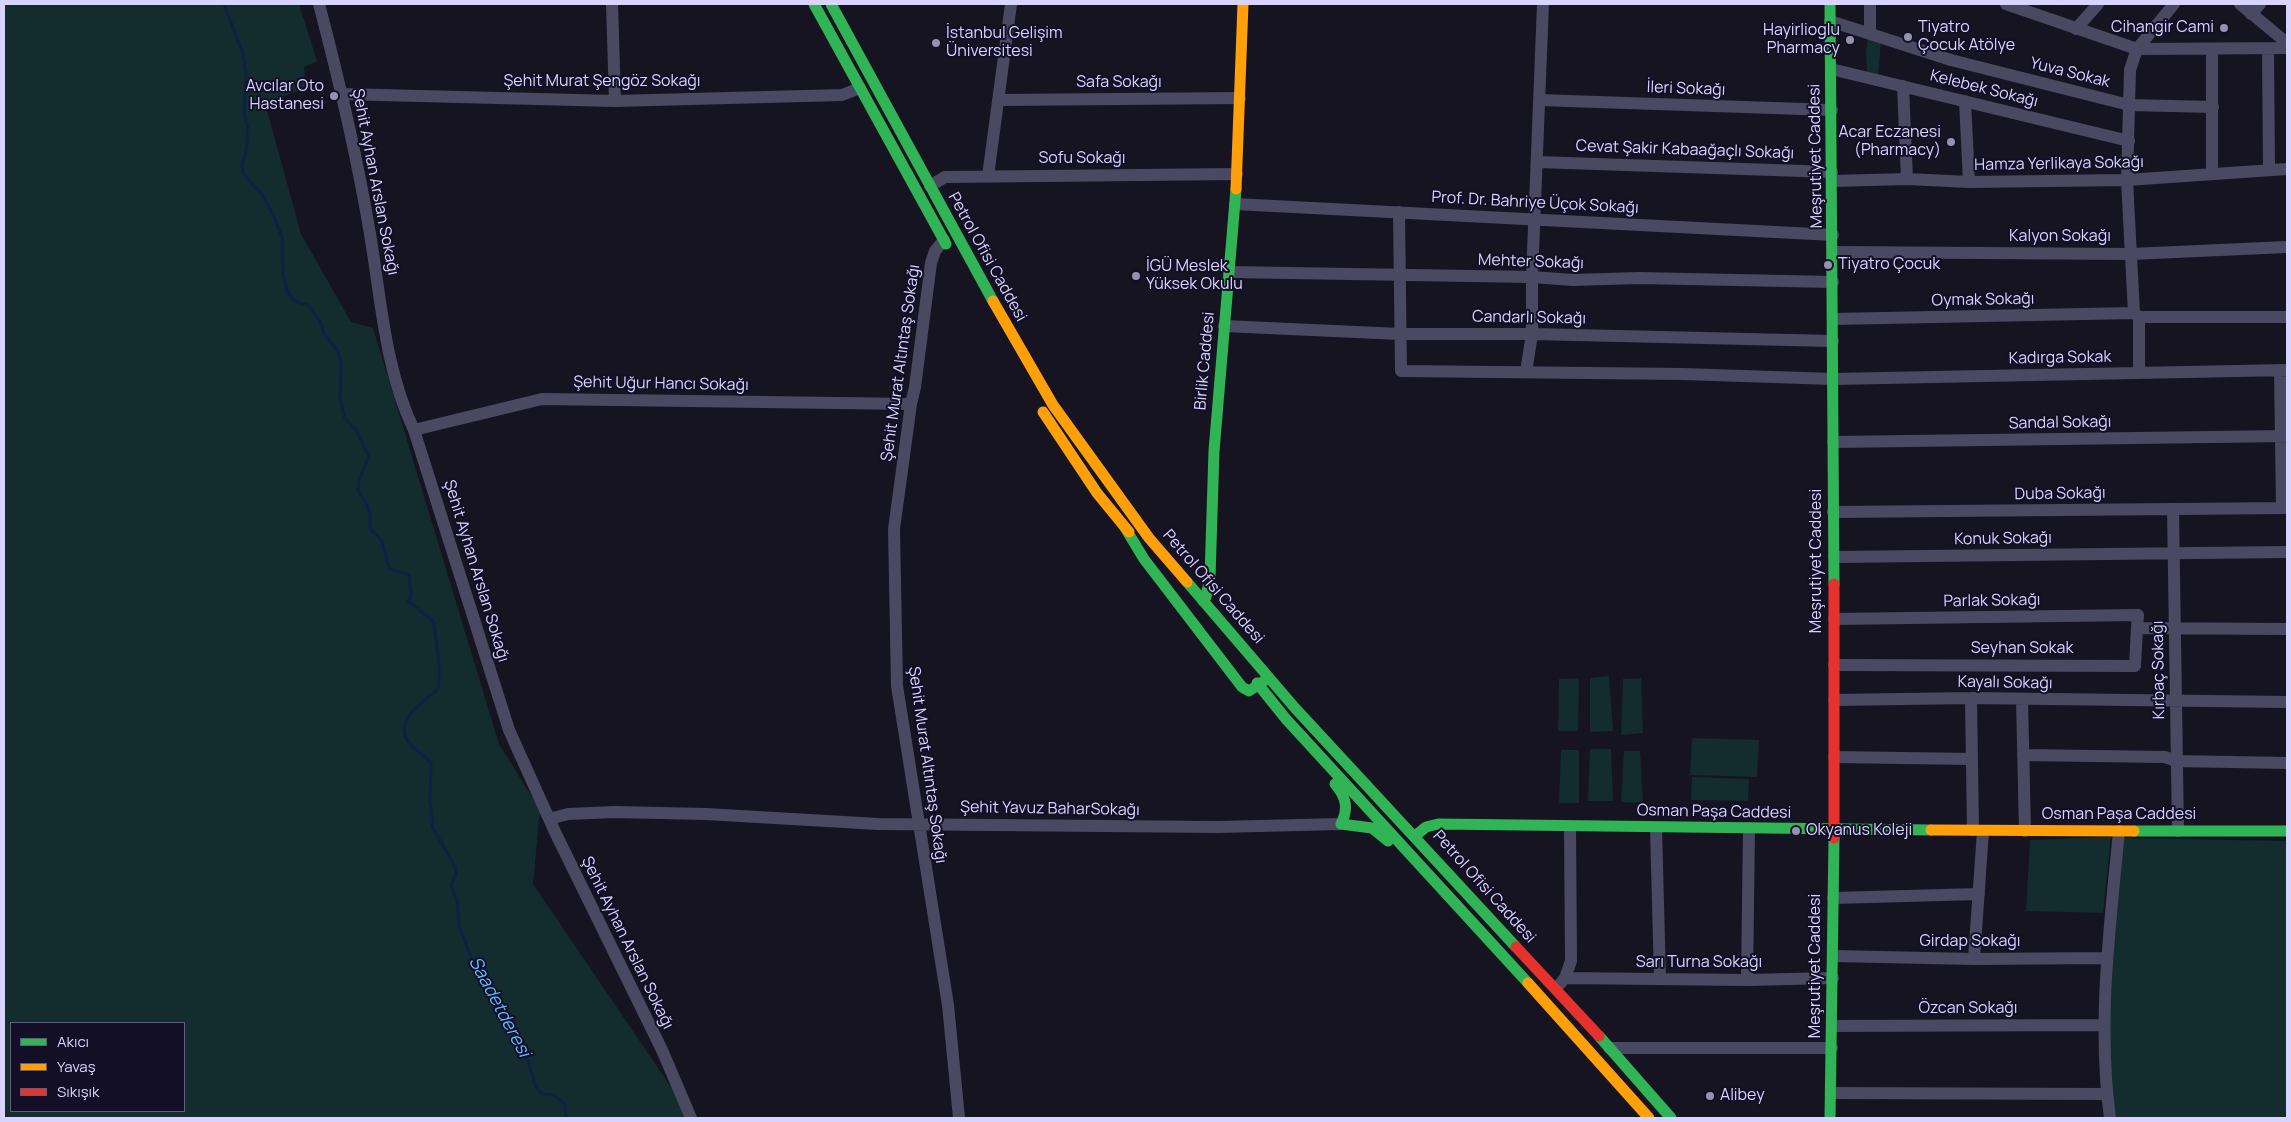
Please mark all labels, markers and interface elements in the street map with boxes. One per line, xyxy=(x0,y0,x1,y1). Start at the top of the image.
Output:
place label: Tiyatro Çocuk Atölye xyxy=(1918,18,2015,56)
place label: Cihangir Cami xyxy=(2111,18,2214,38)
place label: Hayirlioglu Pharmacy xyxy=(1763,21,1840,59)
marker: Cihangir Cami xyxy=(2218,22,2230,34)
place label: İstanbul Gelişim Üniversitesi xyxy=(946,24,1063,62)
marker: Tiyatro Çocuk Atölye xyxy=(1902,31,1914,43)
marker: Hayirlioglu Pharmacy xyxy=(1844,34,1856,46)
marker: İstanbul Gelişim Üniversitesi xyxy=(930,37,942,49)
street label: Yuva Sokak xyxy=(2028,54,2112,92)
street label: Kelebek Sokağı xyxy=(1928,66,2040,112)
street label: Şehit Murat Şengöz Sokağı xyxy=(503,72,701,92)
street label: Safa Sokağı xyxy=(1076,73,1162,93)
place label: Avcılar Oto Hastanesi xyxy=(246,77,324,115)
street label: İleri Sokağı xyxy=(1646,78,1726,100)
street label: Meşrutiyet Caddesi xyxy=(1805,84,1827,228)
street label: Şehit Ayhan Arslan Sokağı xyxy=(347,87,403,277)
marker: Avcılar Oto Hastanesi xyxy=(328,90,340,102)
place label: Acar Eczanesi (Pharmacy) xyxy=(1838,123,1941,161)
marker: Acar Eczanesi (Pharmacy) xyxy=(1945,136,1957,148)
street label: Cevat Şakir Kabaağaçlı Sokağı xyxy=(1575,137,1795,163)
street label: Sofu Sokağı xyxy=(1038,149,1126,169)
street label: Hamza Yerlikaya Sokağı xyxy=(1974,153,2144,175)
street label: Prof. Dr. Bahriye Üçok Sokağı xyxy=(1431,188,1639,218)
street label: Petrol Ofisi Caddesi xyxy=(944,189,1030,325)
street label: Kalyon Sokağı xyxy=(2009,227,2111,247)
street label: Mehter Sokağı xyxy=(1478,251,1584,273)
place label: Tiyatro Çocuk xyxy=(1838,255,1940,275)
place label: İGÜ Meslek Yüksek Okulu xyxy=(1146,257,1243,295)
marker: Tiyatro Çocuk xyxy=(1822,259,1834,271)
street label: Şehit Murat Altıntaş Sokağı xyxy=(878,263,924,463)
marker: İGÜ Meslek Yüksek Okulu xyxy=(1130,270,1142,282)
street label: Oymak Sokağı xyxy=(1931,290,2035,310)
street label: Candarlı Sokağı xyxy=(1472,307,1586,329)
street label: Birlik Caddesi xyxy=(1191,311,1219,411)
street label: Kadırga Sokak xyxy=(2008,348,2112,368)
street label: Şehit Uğur Hancı Sokağı xyxy=(573,373,749,395)
street label: Sandal Sokağı xyxy=(2008,413,2112,433)
street label: Şehit Ayhan Arslan Sokağı xyxy=(439,478,513,664)
street label: Duba Sokağı xyxy=(2014,484,2106,504)
street label: Meşrutiyet Caddesi xyxy=(1807,489,1827,633)
street label: Petrol Ofisi Caddesi xyxy=(1158,526,1268,648)
street label: Konuk Sokağı xyxy=(1954,529,2052,549)
street label: Parlak Sokağı xyxy=(1943,591,2041,611)
street label: Kırbaç Sokağı xyxy=(2149,620,2169,720)
street label: Seyhan Sokak xyxy=(1971,639,2073,659)
street label: Şehit Murat Altıntaş Sokağı xyxy=(904,665,950,865)
street label: Kayalı Sokağı xyxy=(1957,673,2053,693)
street label: Şehit Yavuz BaharSokağı xyxy=(960,798,1140,820)
street label: Osman Paşa Caddesi xyxy=(1637,801,1791,823)
street label: Osman Paşa Caddesi xyxy=(2042,805,2196,825)
place label: Okyanus Koleji xyxy=(1806,821,1912,841)
marker: Okyanus Koleji xyxy=(1790,825,1802,837)
street label: Petrol Ofisi Caddesi xyxy=(1428,827,1540,947)
street label: Şehit Ayhan Arslan Sokağı xyxy=(577,854,677,1032)
street label: Meşrutiyet Caddesi xyxy=(1806,894,1826,1038)
street label: Girdap Sokağı xyxy=(1919,932,2021,952)
water label: Saadetderesi xyxy=(463,953,535,1061)
street label: Sarı Turna Sokağı xyxy=(1636,953,1762,973)
street label: Özcan Sokağı xyxy=(1918,999,2018,1019)
legend xyxy=(10,1022,185,1112)
text: Akıcı xyxy=(57,1031,89,1052)
text: Yavaş xyxy=(57,1056,96,1077)
text: Sıkışık xyxy=(57,1081,100,1102)
place label: Alibey xyxy=(1720,1086,1765,1106)
marker: Alibey xyxy=(1704,1090,1716,1102)

